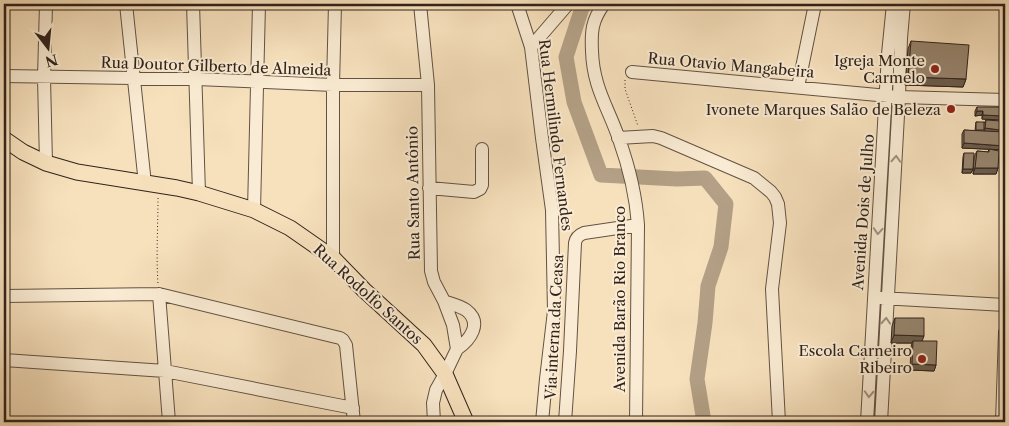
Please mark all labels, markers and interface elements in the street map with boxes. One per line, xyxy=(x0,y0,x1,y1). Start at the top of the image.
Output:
north arrow xyxy=(22,22,72,72)
street label: Rua Hermilindo Fernandes xyxy=(535,38,577,232)
street label: Rua Otavio Mangabeira xyxy=(647,48,815,82)
text: N xyxy=(43,50,60,71)
place label: Igreja Monte Carmelo xyxy=(834,51,925,87)
street label: Rua Doutor Gilberto de Almeida xyxy=(100,52,332,80)
marker: Igreja Monte Carmelo xyxy=(929,63,941,75)
place label: Ivonete Marques Salão de Beleza xyxy=(706,100,941,119)
marker: Ivonete Marques Salão de Beleza xyxy=(945,103,957,115)
street label: Rua Santo Antônio xyxy=(402,126,424,260)
street label: Avenida Dois de Julho xyxy=(848,133,878,292)
one-way arrow xyxy=(890,155,901,163)
street label: Avenida Barão Rio Branco xyxy=(610,206,629,393)
one-way arrow xyxy=(872,228,883,236)
street label: Rua Rodolfo Santos xyxy=(309,240,427,348)
street label: Via interna da Ceasa xyxy=(541,254,567,401)
one-way arrow xyxy=(881,317,892,325)
place label: Escola Carneiro Ribeiro xyxy=(798,341,912,377)
marker: Escola Carneiro Ribeiro xyxy=(916,353,928,365)
one-way arrow xyxy=(863,390,874,398)

